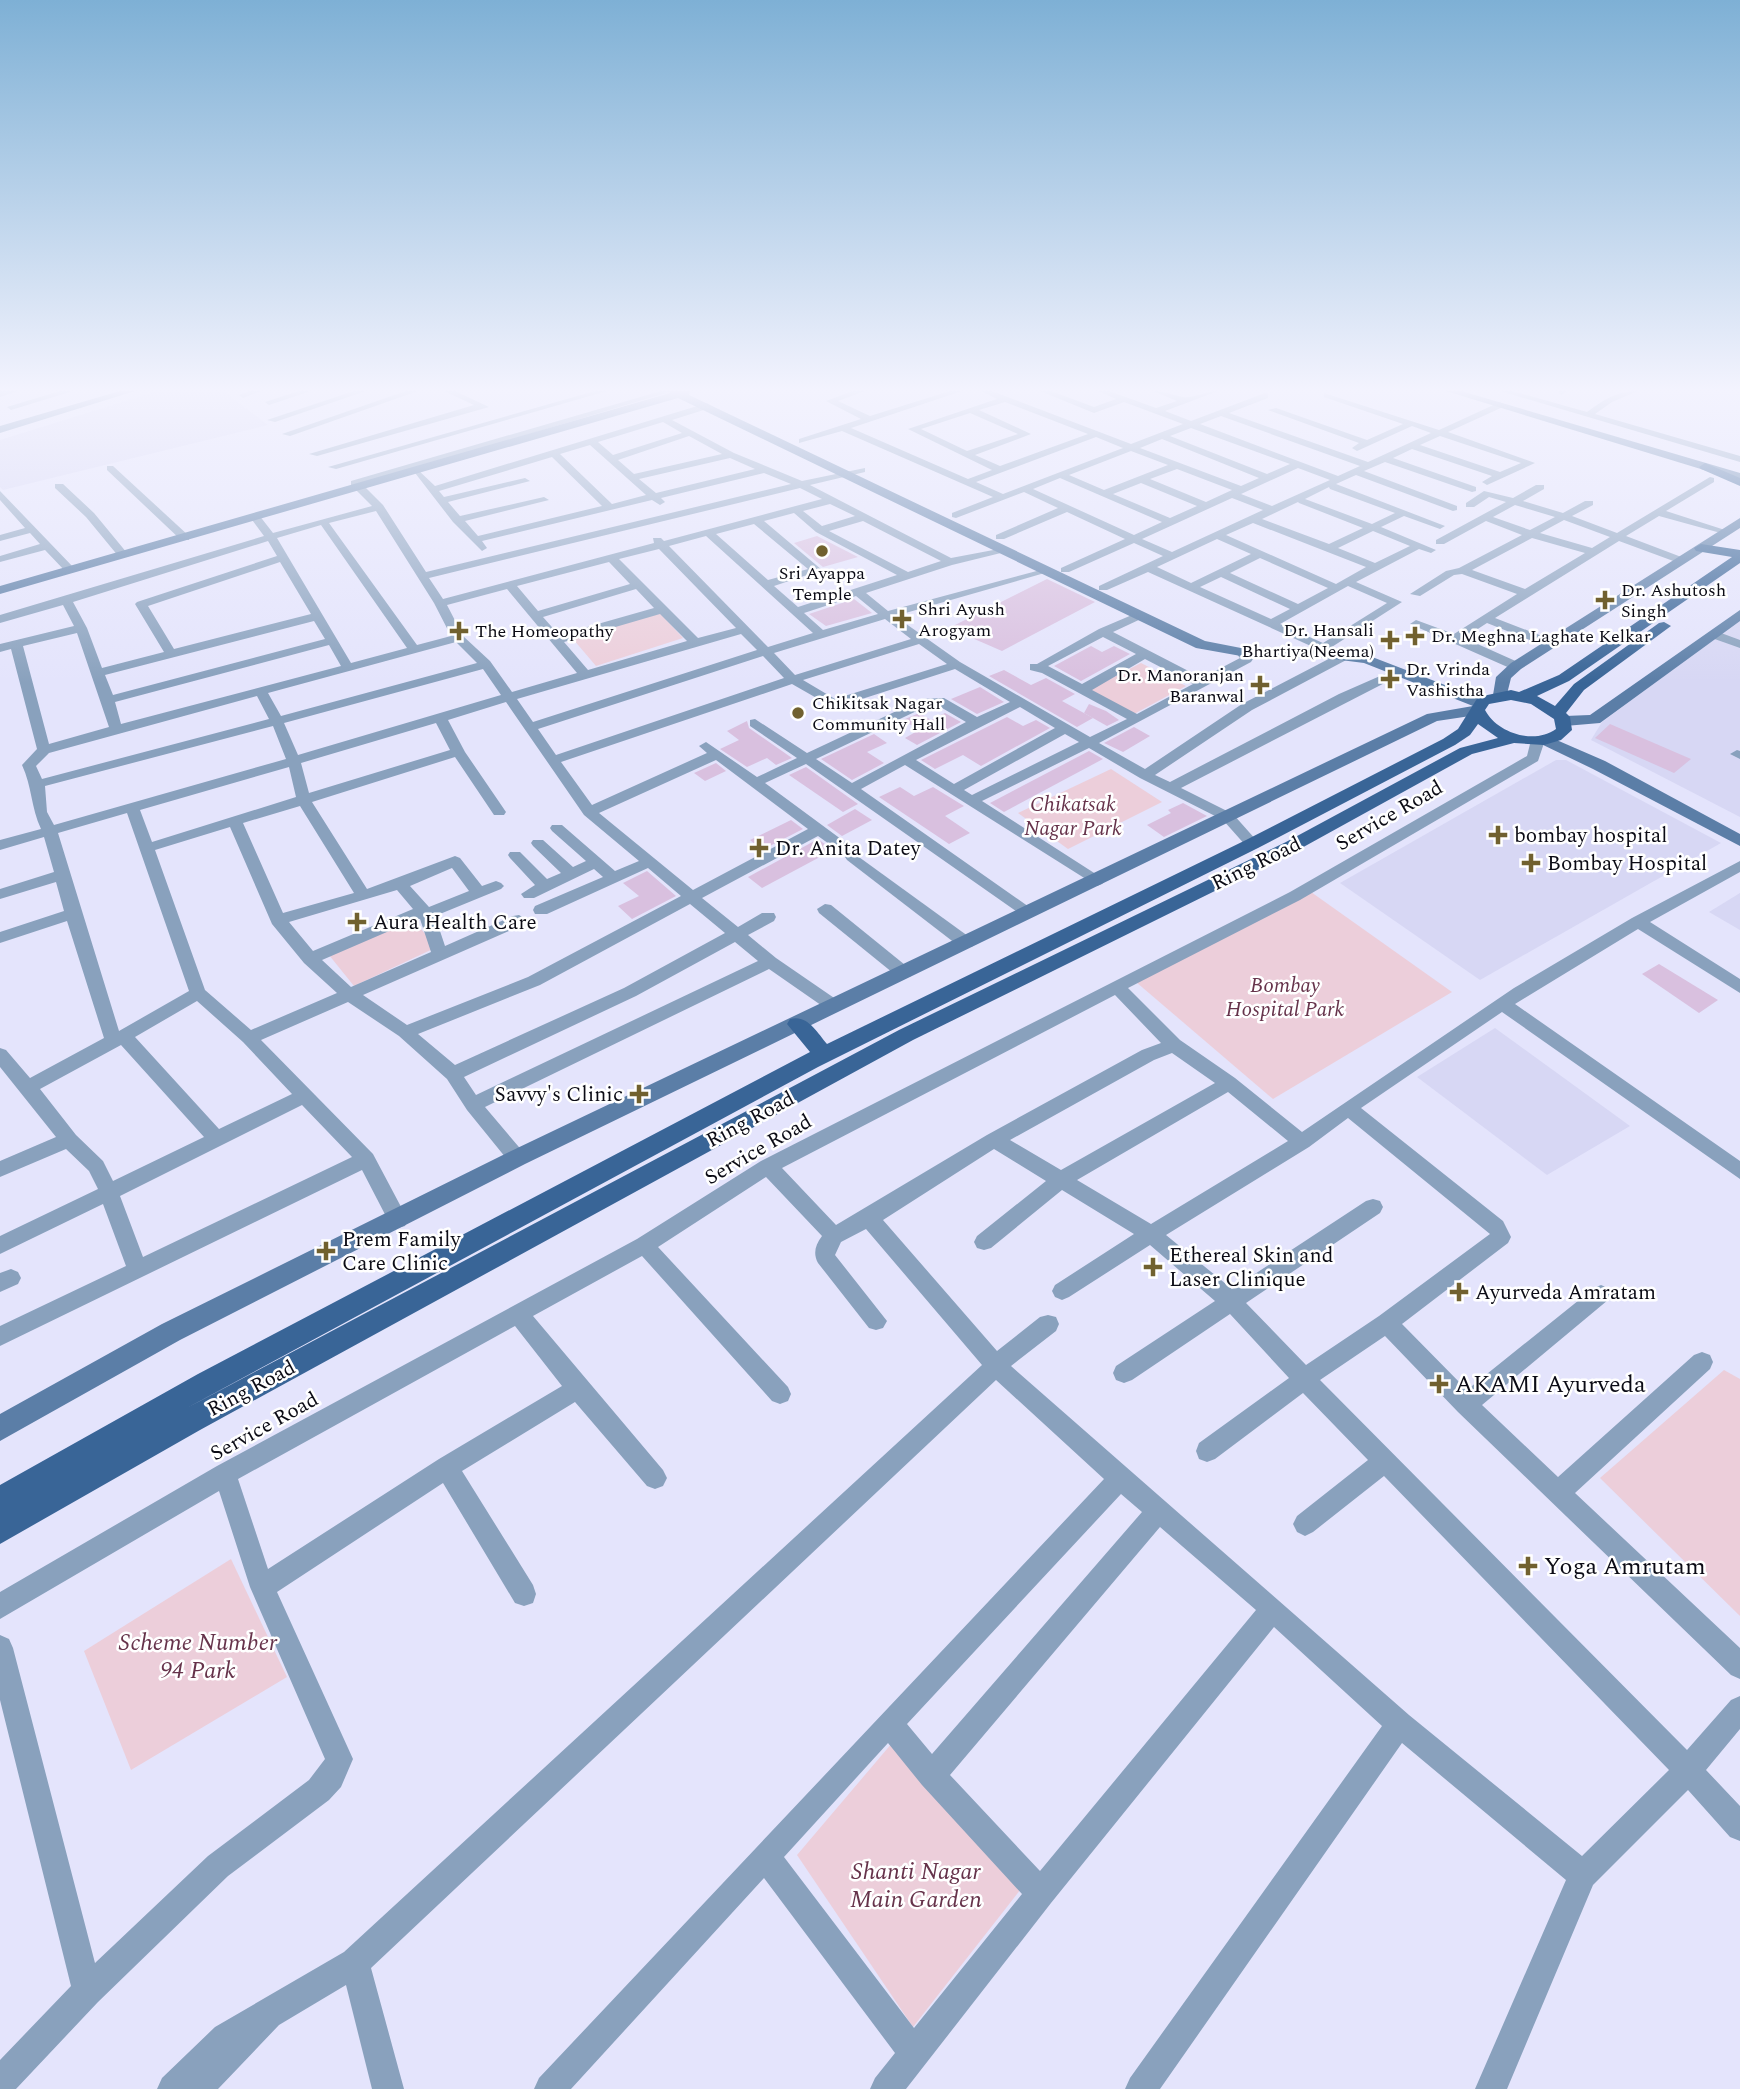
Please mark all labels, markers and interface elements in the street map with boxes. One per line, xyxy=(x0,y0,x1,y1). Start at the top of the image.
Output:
marker: Sri Ayappa Temple xyxy=(814,543,830,559)
place label: Sri Ayappa Temple xyxy=(779,560,865,608)
place label: Dr. Ashutosh Singh xyxy=(1621,577,1726,625)
marker: Dr. Ashutosh Singh xyxy=(1595,590,1615,610)
place label: Shri Ayush Arogyam xyxy=(918,596,1005,644)
marker: Shri Ayush Arogyam xyxy=(892,609,912,629)
place label: Dr. Hansali Bhartiya(Neema) xyxy=(1242,617,1374,665)
place label: The Homeopathy xyxy=(475,618,615,645)
marker: The Homeopathy xyxy=(449,621,469,641)
place label: Dr. Meghna Laghate Kelkar xyxy=(1431,623,1651,650)
marker: Dr. Meghna Laghate Kelkar xyxy=(1405,626,1425,646)
marker: Dr. Hansali Bhartiya(Neema) xyxy=(1380,630,1400,650)
place label: Dr. Vrinda Vashistha xyxy=(1406,656,1490,704)
place label: Dr. Manoranjan Baranwal xyxy=(1117,662,1244,710)
marker: Dr. Vrinda Vashistha xyxy=(1380,669,1400,689)
marker: Dr. Manoranjan Baranwal xyxy=(1250,675,1270,695)
place label: Chikitsak Nagar Community Hall xyxy=(812,690,945,738)
marker: Chikitsak Nagar Community Hall xyxy=(790,705,806,721)
street label: Service Road xyxy=(1330,772,1449,860)
park label: Chikatsak Nagar Park xyxy=(1024,789,1122,845)
place label: bombay hospital xyxy=(1514,820,1667,852)
marker: bombay hospital xyxy=(1488,825,1508,845)
street label: Ring Road xyxy=(1206,828,1307,899)
place label: Dr. Anita Datey xyxy=(775,833,922,865)
marker: Dr. Anita Datey xyxy=(749,838,769,858)
place label: Bombay Hospital xyxy=(1547,848,1707,880)
marker: Bombay Hospital xyxy=(1521,853,1541,873)
place label: Aura Health Care xyxy=(373,907,537,939)
marker: Aura Health Care xyxy=(347,912,367,932)
park label: Bombay Hospital Park xyxy=(1226,970,1344,1026)
place label: Savvy's Clinic xyxy=(495,1079,623,1111)
street label: Ring Road xyxy=(700,1083,801,1157)
marker: Savvy's Clinic xyxy=(629,1084,649,1104)
street label: Service Road xyxy=(699,1106,818,1194)
place label: Prem Family Care Clinic xyxy=(342,1224,461,1280)
place label: Ethereal Skin and Laser Clinique xyxy=(1169,1240,1333,1296)
marker: Prem Family Care Clinic xyxy=(316,1241,336,1261)
marker: Ethereal Skin and Laser Clinique xyxy=(1143,1257,1163,1277)
place label: Ayurveda Amratam xyxy=(1475,1277,1656,1309)
marker: Ayurveda Amratam xyxy=(1449,1282,1469,1302)
street label: Ring Road xyxy=(201,1352,302,1426)
place label: AKAMI Ayurveda xyxy=(1455,1367,1646,1403)
marker: AKAMI Ayurveda xyxy=(1429,1374,1449,1394)
street label: Service Road xyxy=(204,1384,325,1470)
place label: Yoga Amrutam xyxy=(1544,1549,1706,1585)
marker: Yoga Amrutam xyxy=(1518,1556,1538,1576)
park label: Scheme Number 94 Park xyxy=(119,1625,278,1689)
park label: Shanti Nagar Main Garden xyxy=(850,1854,982,1918)

